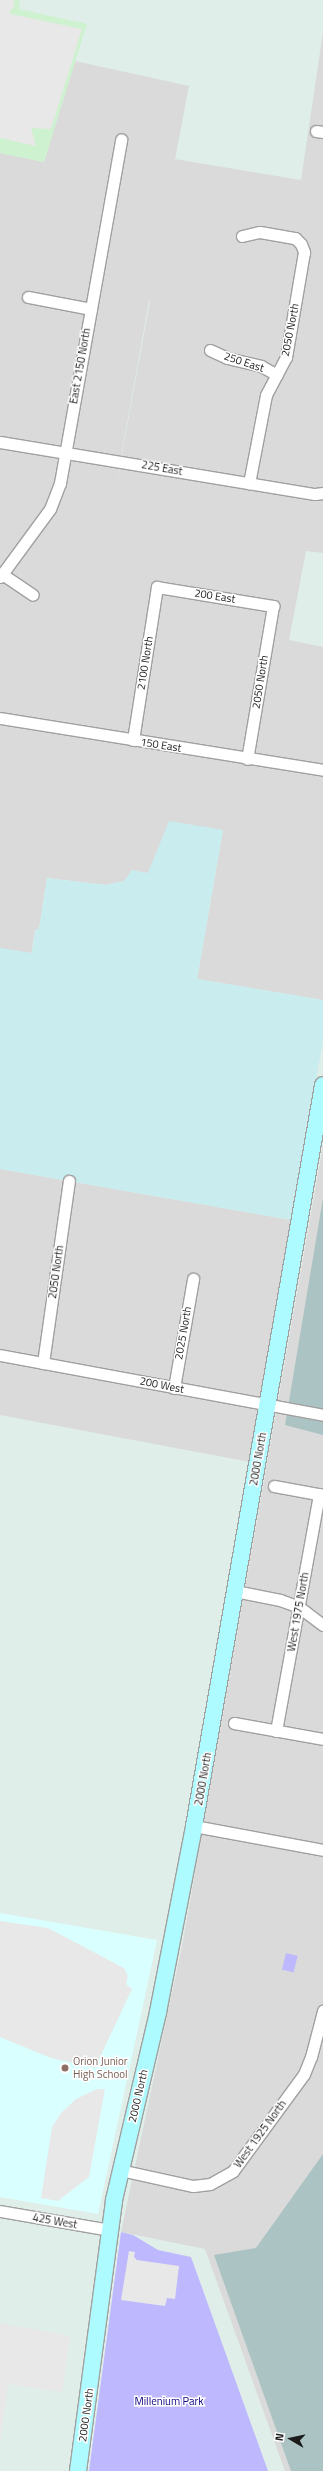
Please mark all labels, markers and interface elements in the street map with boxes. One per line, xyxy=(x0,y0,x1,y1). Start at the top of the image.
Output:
street label: 2050 North xyxy=(278,302,302,358)
street label: East 2150 North xyxy=(67,327,93,405)
street label: 250 East xyxy=(222,349,266,375)
street label: 225 East xyxy=(140,458,184,478)
street label: 200 East xyxy=(193,586,237,606)
street label: 2100 North xyxy=(134,635,156,691)
street label: 2050 North xyxy=(249,654,271,710)
street label: 150 East xyxy=(139,735,183,755)
street label: 2050 North xyxy=(46,1244,66,1300)
street label: 2025 North xyxy=(172,1305,194,1361)
street label: 200 West xyxy=(139,1374,185,1396)
street label: 2000 North xyxy=(247,1431,269,1487)
street label: West 1975 North xyxy=(285,1571,311,1653)
street label: 2000 North xyxy=(192,1751,214,1807)
place label: Orion Junior High School xyxy=(73,2055,128,2081)
marker: Orion Junior High School xyxy=(60,2063,70,2073)
street label: 2000 North xyxy=(126,2068,150,2124)
street label: West 1925 North xyxy=(231,2098,289,2170)
street label: 425 West xyxy=(32,2211,78,2231)
street label: 2000 North xyxy=(76,2387,96,2443)
park label: Millenium Park xyxy=(134,2394,204,2408)
north arrow xyxy=(271,2419,311,2459)
text: N xyxy=(271,2432,288,2442)

